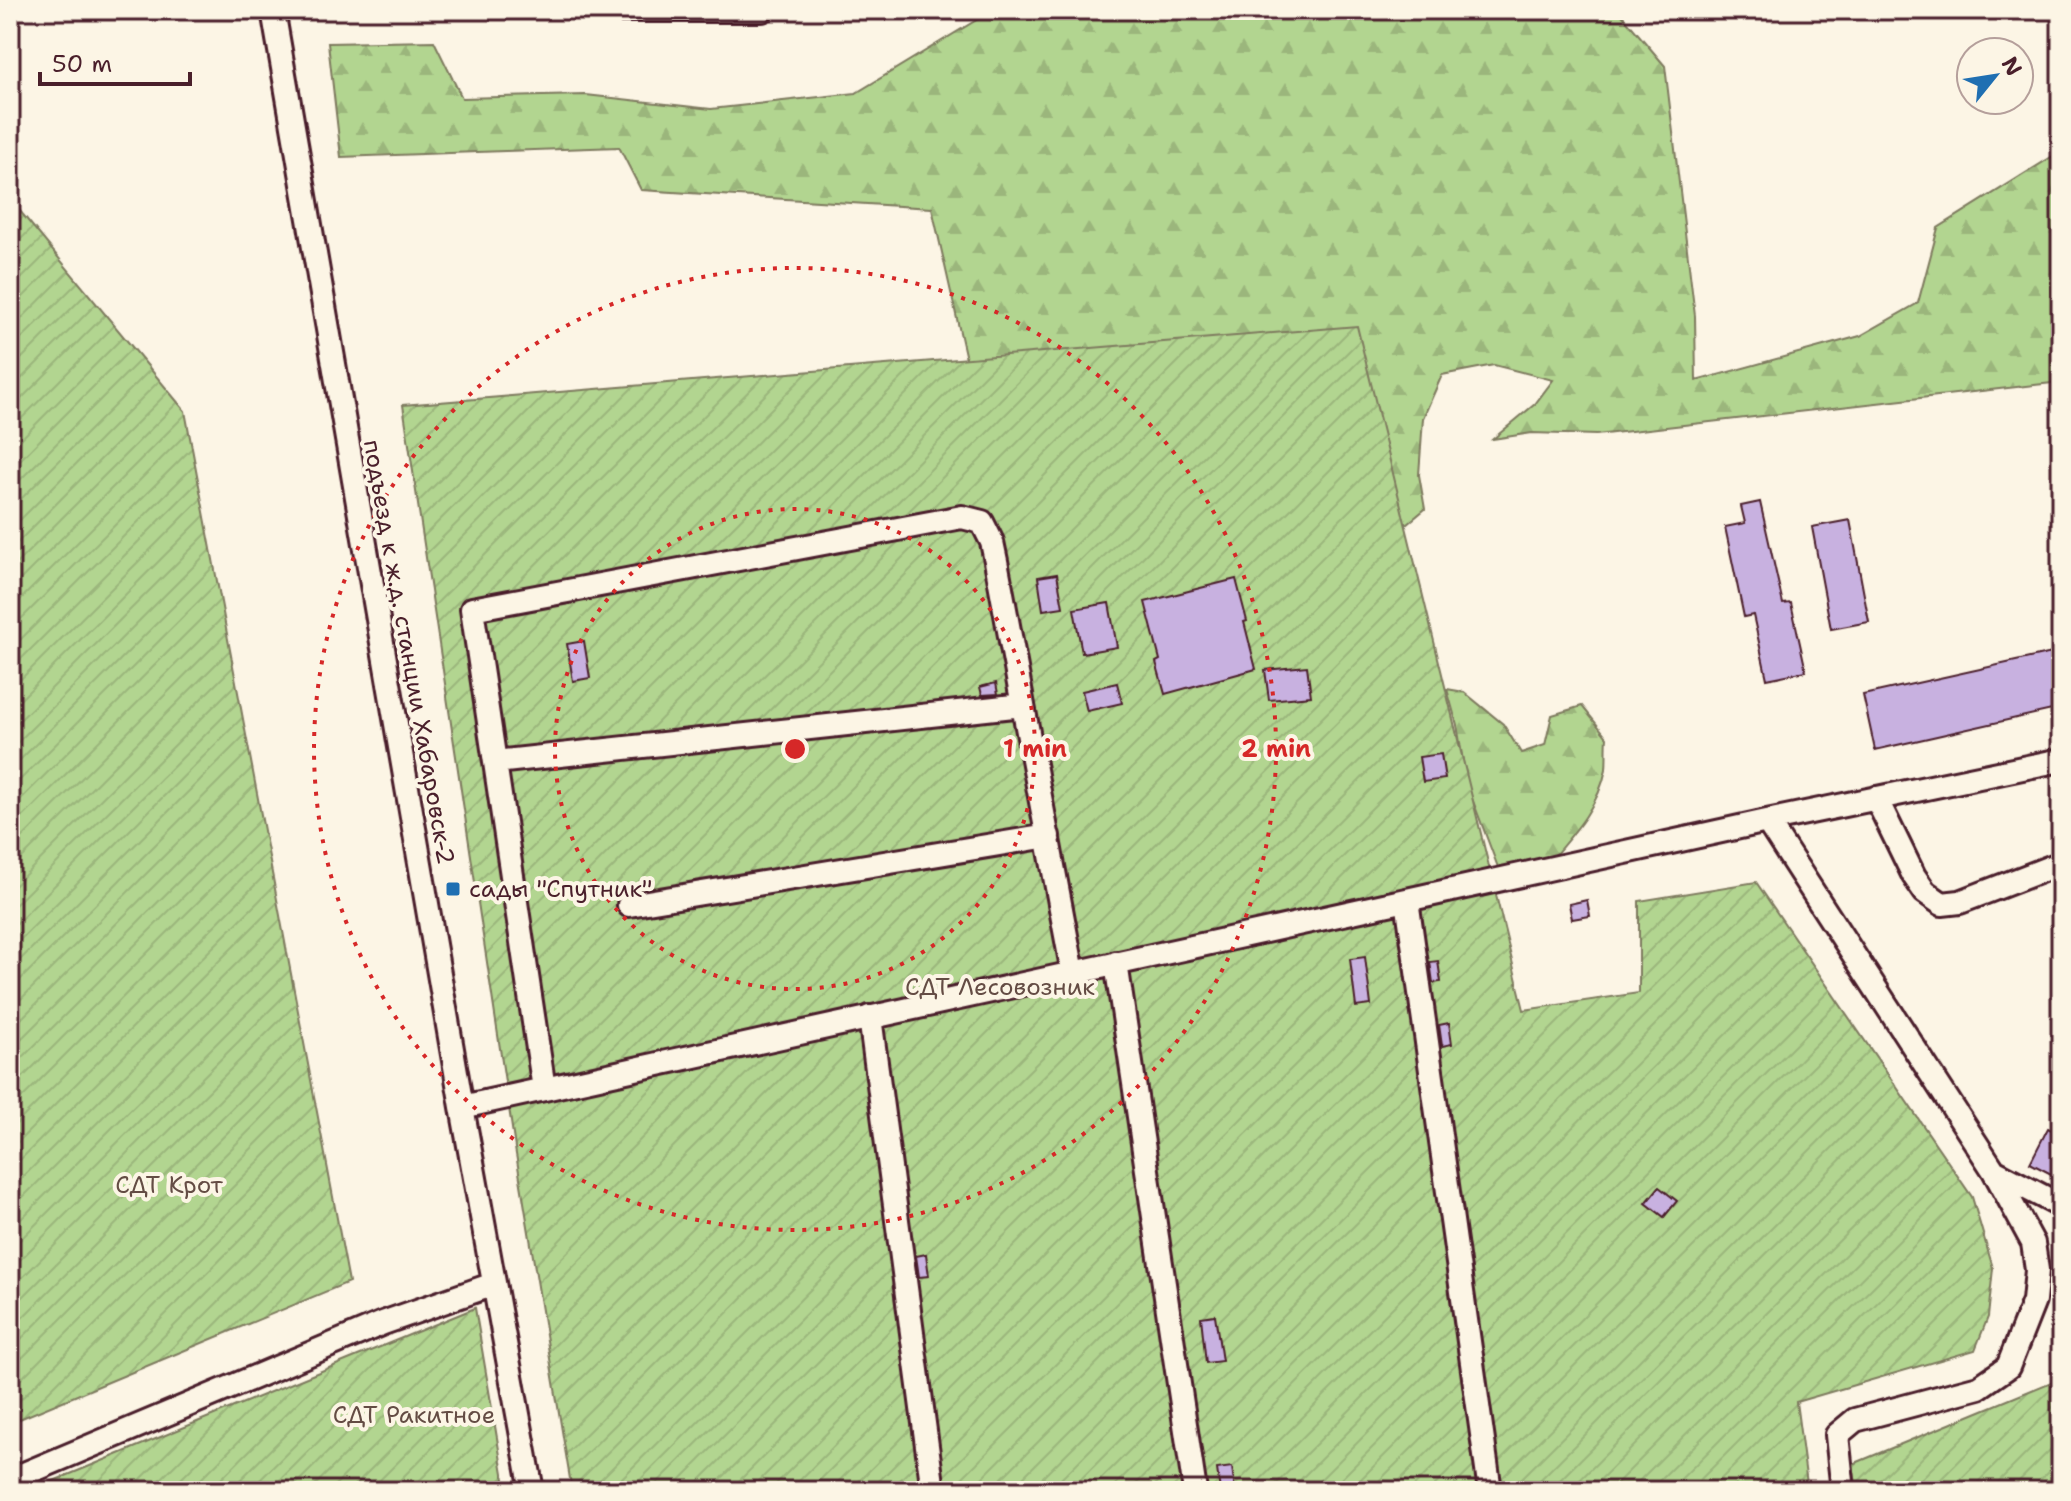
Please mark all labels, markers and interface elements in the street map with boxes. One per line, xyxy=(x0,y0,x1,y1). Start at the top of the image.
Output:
scale bar xyxy=(40,36,190,86)
north arrow xyxy=(1955,36,2035,116)
text: 50 m xyxy=(52,48,112,80)
text: N xyxy=(1995,51,2029,81)
street label: подъезд к ж.д. станции Хабаровск-2 xyxy=(356,437,462,867)
text: 1 min xyxy=(1003,733,1067,765)
text: 2 min xyxy=(1241,733,1311,765)
centre of rings xyxy=(781,735,809,763)
place label: сады "Спутник" xyxy=(469,873,653,905)
marker: сады "Спутник" xyxy=(444,880,462,898)
park label: СДТ Лесовозник xyxy=(905,971,1095,1003)
park label: СДТ Крот xyxy=(115,1169,224,1201)
park label: СДТ Ракитное xyxy=(333,1399,495,1431)

